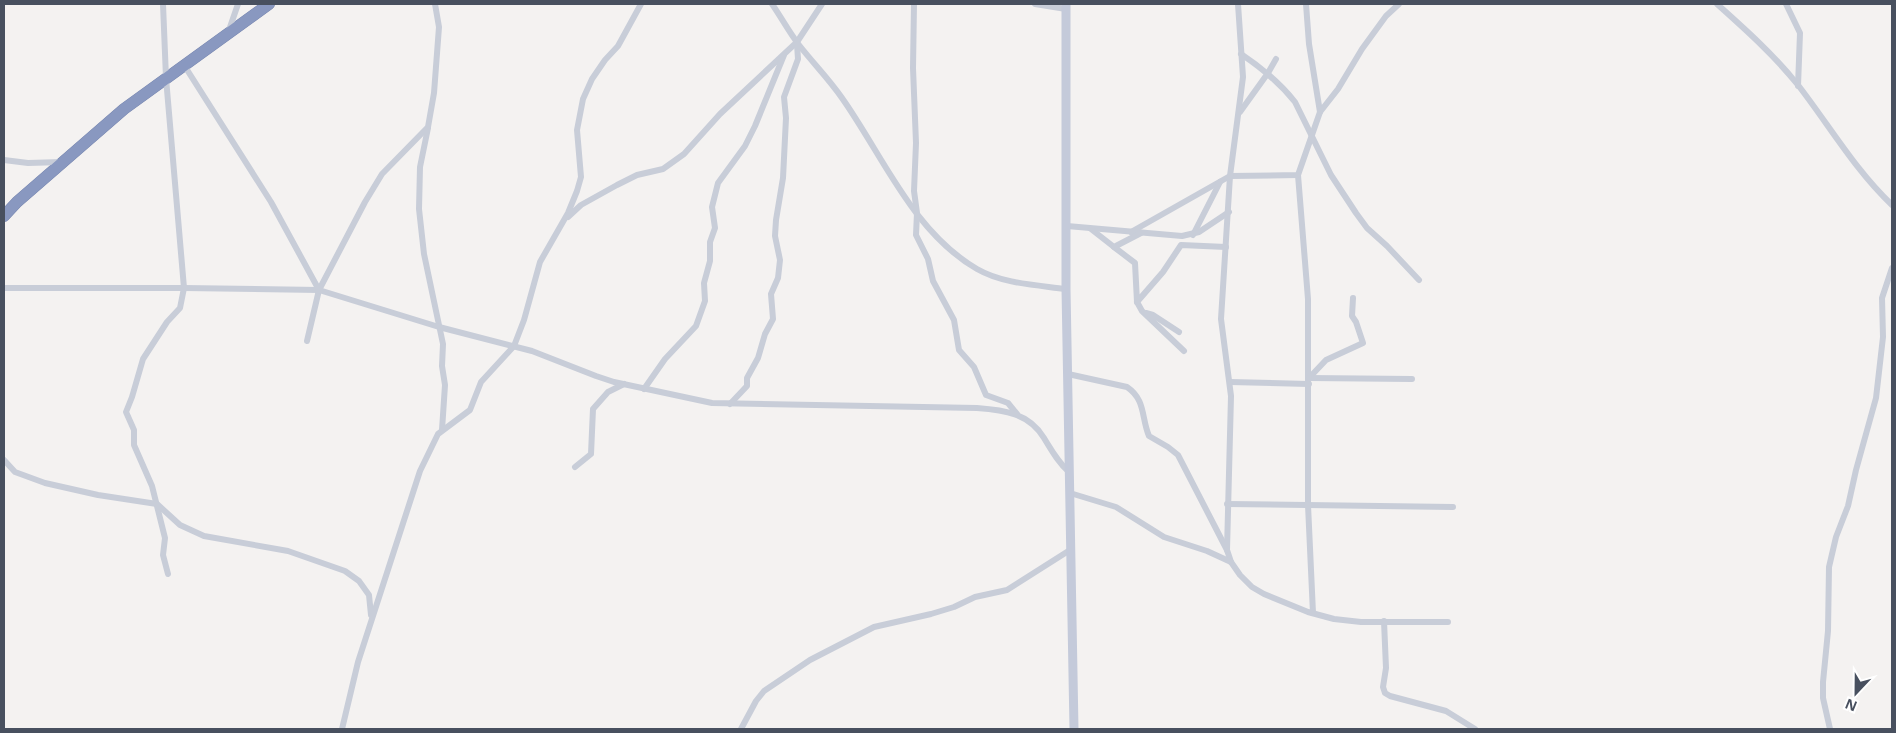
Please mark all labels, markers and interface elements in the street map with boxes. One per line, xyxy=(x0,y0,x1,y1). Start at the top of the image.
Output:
north arrow xyxy=(1831,668,1881,718)
text: N xyxy=(1842,695,1860,716)

